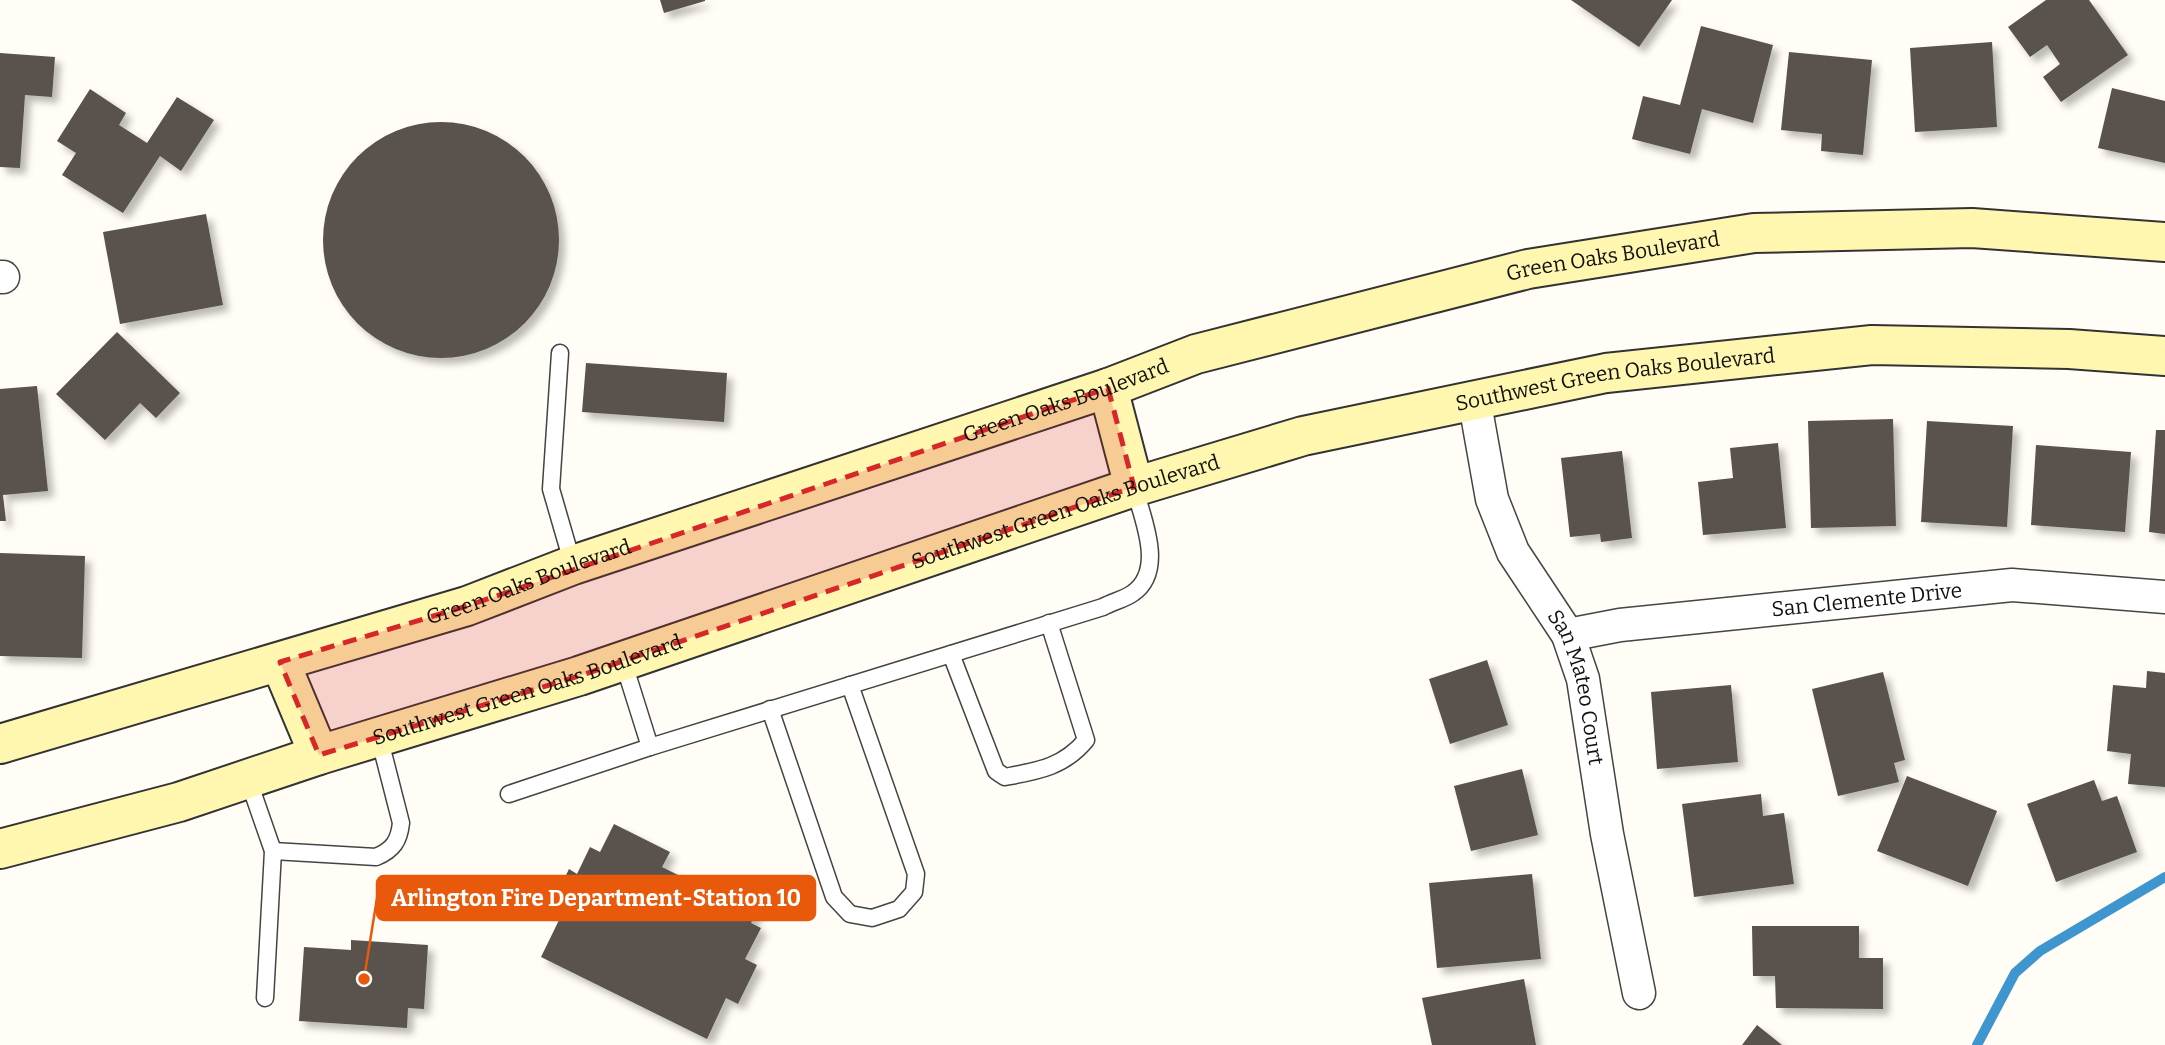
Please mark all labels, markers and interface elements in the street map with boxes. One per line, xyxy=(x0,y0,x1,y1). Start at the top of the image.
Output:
street label: Green Oaks Boulevard xyxy=(1503,226,1721,287)
street label: Southwest Green Oaks Boulevard xyxy=(1453,342,1776,417)
street label: Green Oaks Boulevard xyxy=(959,353,1172,448)
street label: Southwest Green Oaks Boulevard xyxy=(908,449,1223,575)
street label: Green Oaks Boulevard xyxy=(423,534,634,630)
street label: San Clemente Drive xyxy=(1770,577,1963,622)
street label: San Mateo Court xyxy=(1542,605,1609,767)
street label: Southwest Green Oaks Boulevard xyxy=(369,629,686,751)
callout: Arlington Fire Department-Station 10 xyxy=(377,876,815,920)
text: Arlington Fire Department-Station 10 xyxy=(391,884,801,912)

